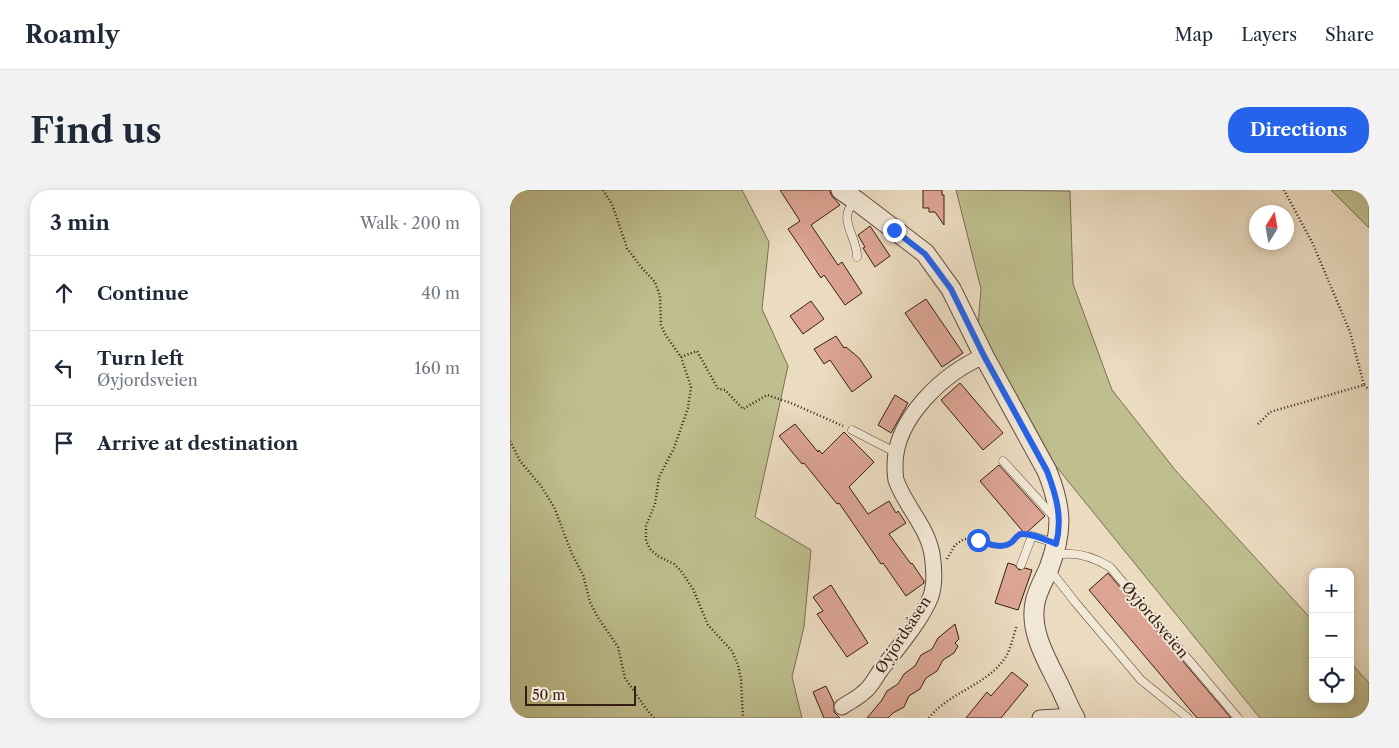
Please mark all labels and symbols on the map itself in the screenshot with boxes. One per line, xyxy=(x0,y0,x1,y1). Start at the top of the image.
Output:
north arrow xyxy=(1249,205,1294,250)
route end xyxy=(883,219,906,242)
route start xyxy=(967,529,990,552)
street label: Øyjordsveien xyxy=(1118,577,1193,662)
street label: Øyjordsåsen xyxy=(871,592,935,677)
scale bar xyxy=(525,683,636,706)

